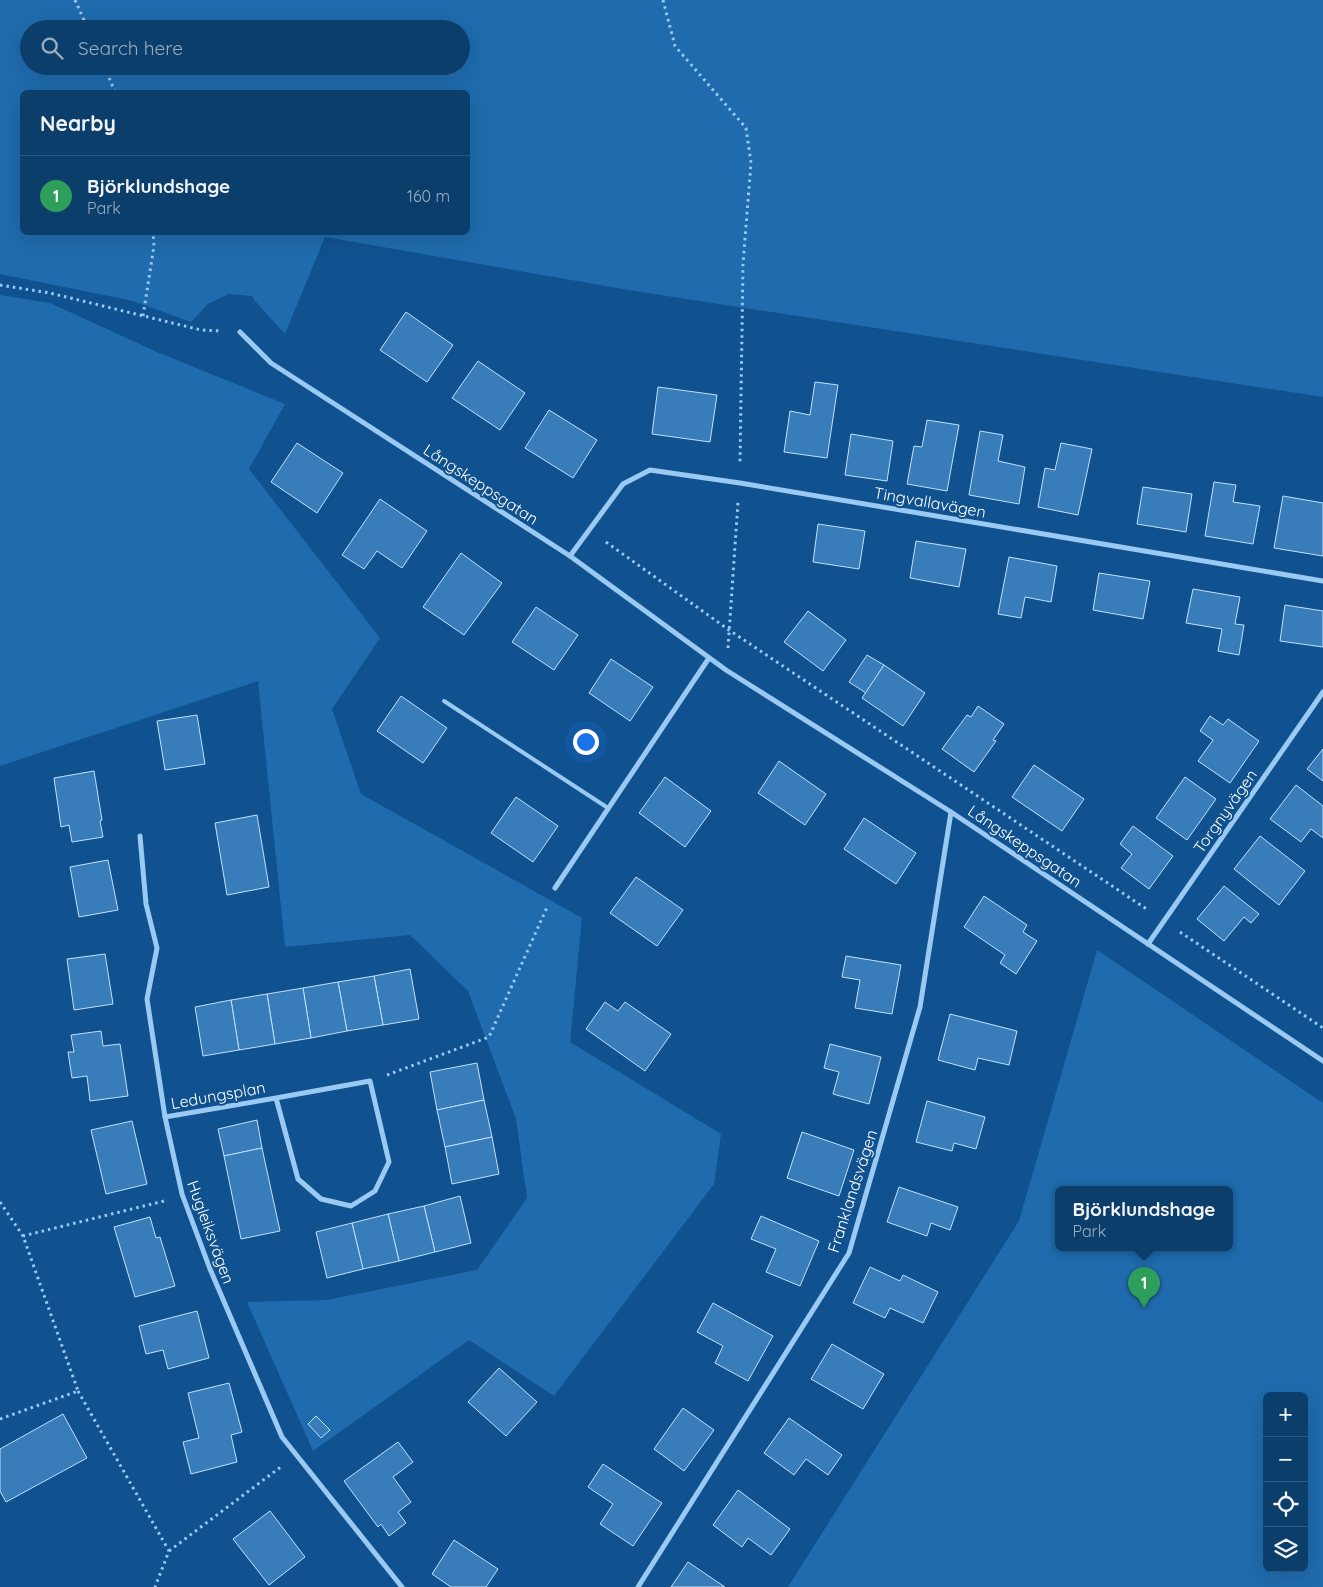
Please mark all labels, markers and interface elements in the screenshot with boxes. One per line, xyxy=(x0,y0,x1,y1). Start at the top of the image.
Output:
search box xyxy=(20,20,470,75)
icon: search xyxy=(38,34,66,62)
text: Search here xyxy=(78,36,183,60)
text: Nearby xyxy=(40,110,116,136)
text: Björklundshage xyxy=(87,174,230,198)
text: 1 xyxy=(53,186,59,206)
text: 160 m xyxy=(407,186,450,206)
text: Park xyxy=(87,198,121,218)
street label: Långskeppsgatan xyxy=(420,439,542,529)
street label: Tingvallavägen xyxy=(872,482,988,522)
your location xyxy=(573,729,599,755)
street label: Torgnyvägen xyxy=(1189,765,1261,857)
street label: Långskeppsgatan xyxy=(964,801,1086,891)
street label: Ledungsplan xyxy=(169,1077,267,1113)
street label: Franklandsvägen xyxy=(823,1127,881,1255)
street label: Hugleiksvägen xyxy=(183,1178,239,1286)
popup xyxy=(1055,1186,1233,1251)
text: Björklundshage xyxy=(1072,1197,1216,1221)
text: Park xyxy=(1072,1221,1106,1241)
pin: 1 xyxy=(1128,1267,1160,1308)
map controls xyxy=(1263,1392,1308,1572)
button: + xyxy=(1263,1392,1308,1437)
button: − xyxy=(1263,1437,1308,1482)
button: locate xyxy=(1263,1482,1308,1527)
button: layers xyxy=(1263,1527,1308,1572)

